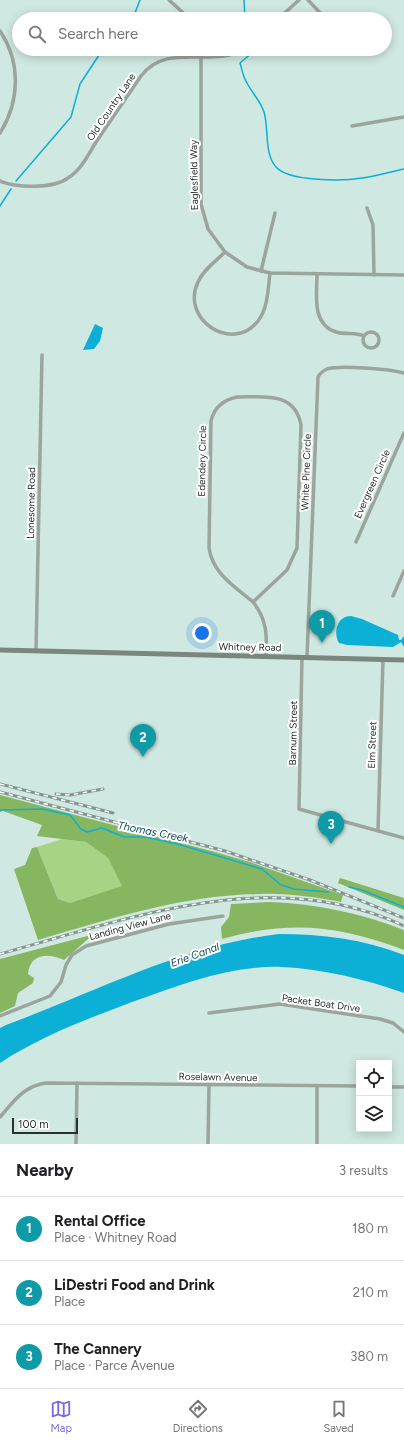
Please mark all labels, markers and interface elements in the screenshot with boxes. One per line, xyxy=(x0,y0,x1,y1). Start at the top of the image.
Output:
search box xyxy=(12,12,392,56)
icon: search xyxy=(26,23,48,45)
text: Search here xyxy=(58,25,138,43)
street label: Old Country Lane xyxy=(84,70,139,143)
street label: Eaglesfield Way xyxy=(187,139,201,210)
street label: Edendery Circle xyxy=(195,425,209,497)
street label: White Pine Circle xyxy=(298,433,314,511)
street label: Evergreen Circle xyxy=(351,447,393,520)
street label: Lonesome Road xyxy=(24,467,38,539)
pin: 1 xyxy=(309,610,335,643)
your location xyxy=(192,623,212,643)
street label: Whitney Road xyxy=(218,640,282,654)
street label: Barnum Street xyxy=(286,700,300,765)
street label: Elm Street xyxy=(365,721,379,769)
pin: 2 xyxy=(130,724,156,757)
pin: 3 xyxy=(318,811,344,844)
water label: Thomas Creek xyxy=(117,819,190,845)
street label: Landing View Lane xyxy=(88,909,173,943)
water label: Erie Canal xyxy=(169,940,222,970)
street label: Packet Boat Drive xyxy=(281,991,362,1015)
map controls xyxy=(356,1060,392,1132)
button: locate xyxy=(356,1060,392,1096)
street label: Roselawn Avenue xyxy=(178,1070,258,1084)
button: layers xyxy=(356,1096,392,1132)
scale bar xyxy=(12,1116,78,1135)
text: 100 m xyxy=(18,1118,49,1131)
text: Nearby xyxy=(16,1160,74,1180)
text: 3 results xyxy=(339,1163,388,1178)
text: Rental Office xyxy=(54,1212,146,1230)
text: 1 xyxy=(26,1221,32,1236)
text: 180 m xyxy=(352,1221,388,1236)
text: Place · Whitney Road xyxy=(54,1230,177,1245)
text: LiDestri Food and Drink xyxy=(54,1276,215,1294)
text: 2 xyxy=(25,1285,33,1300)
text: 210 m xyxy=(353,1285,388,1300)
text: Place xyxy=(54,1294,85,1309)
text: The Cannery xyxy=(54,1340,142,1358)
text: 3 xyxy=(25,1349,33,1364)
text: 380 m xyxy=(350,1349,388,1364)
text: Place · Parce Avenue xyxy=(54,1358,175,1373)
tab: Map xyxy=(50,1398,72,1435)
tab: Directions xyxy=(173,1398,223,1435)
tab: Saved xyxy=(323,1398,354,1435)

